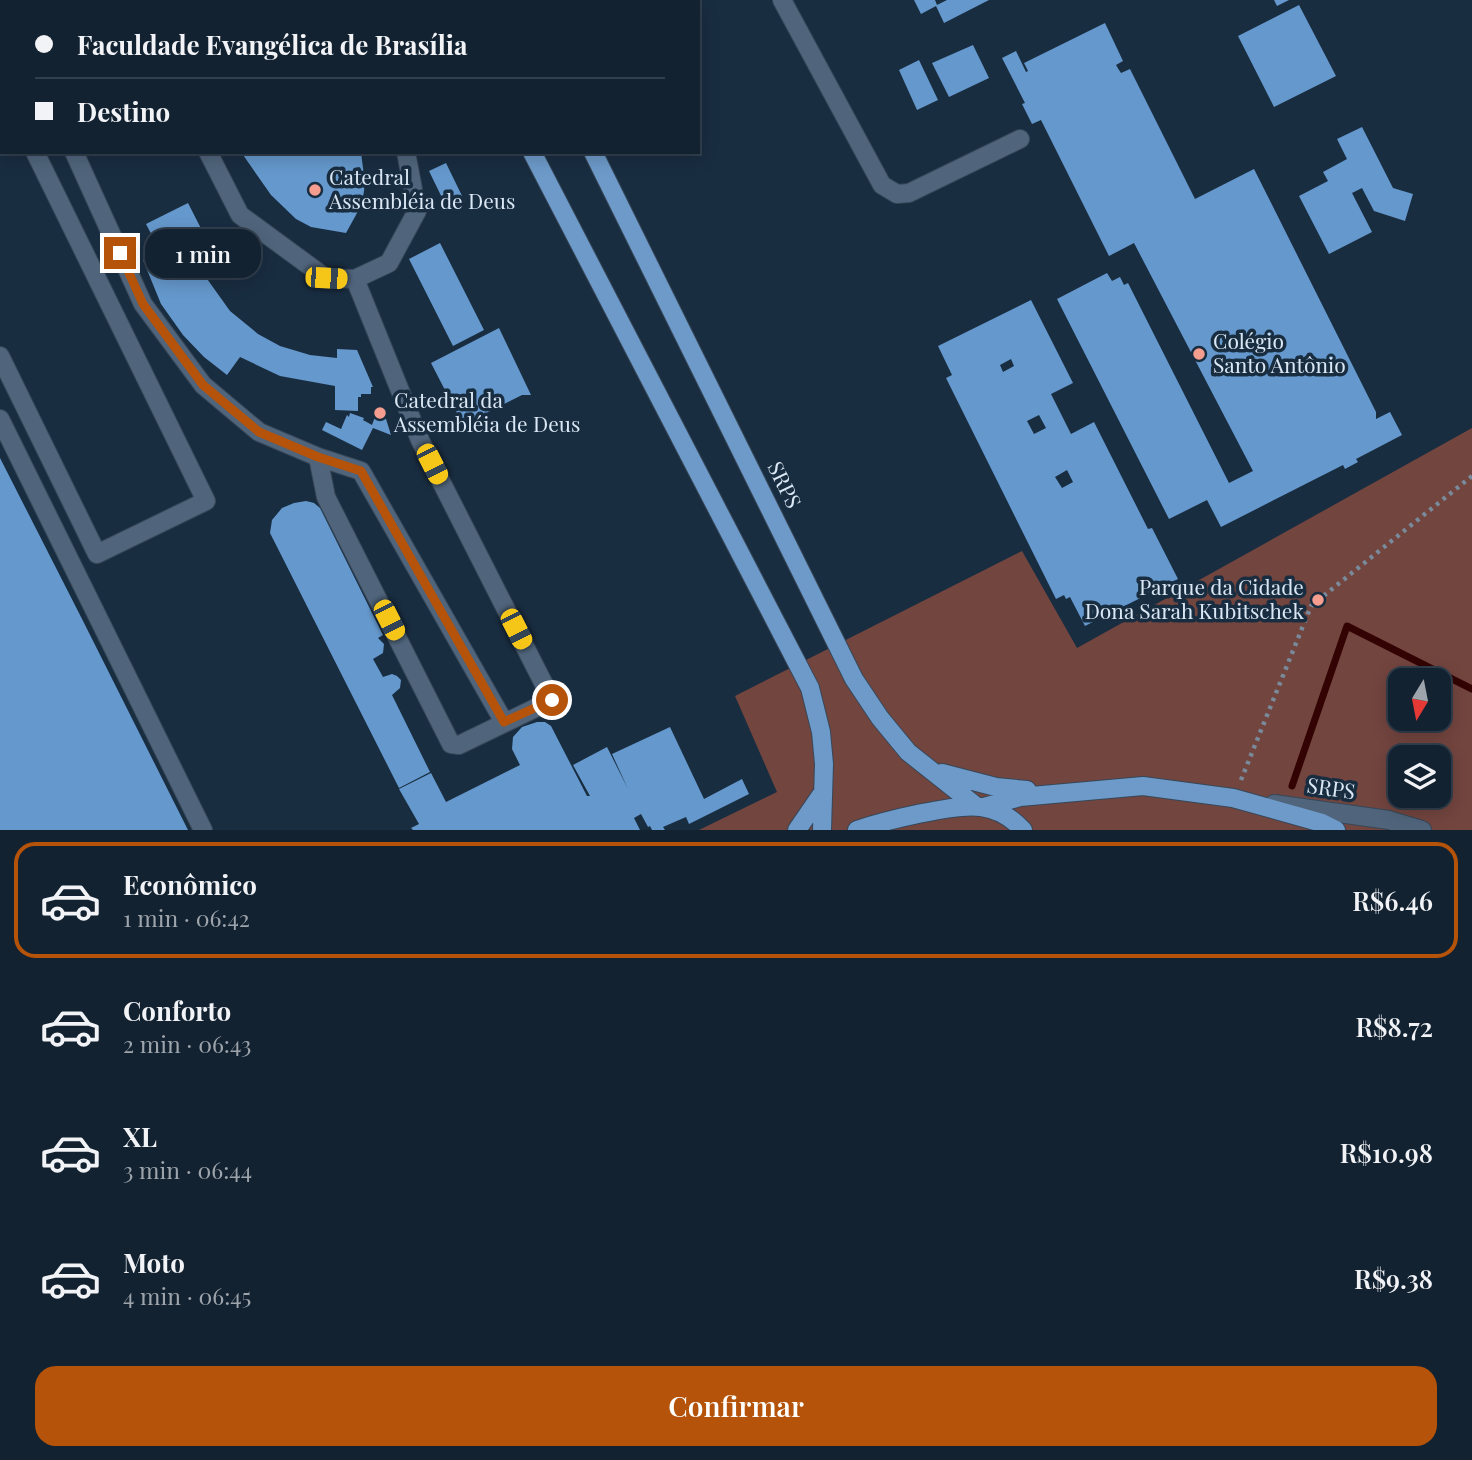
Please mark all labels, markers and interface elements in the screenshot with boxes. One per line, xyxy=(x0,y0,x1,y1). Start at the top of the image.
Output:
text: Faculdade Evangélica de Brasília xyxy=(77,27,467,62)
text: Destino xyxy=(77,94,170,129)
place label: Catedral Assembléia de Deus xyxy=(328,162,515,214)
marker: Catedral Assembléia de Deus xyxy=(307,182,323,198)
callout: 1 min xyxy=(144,229,260,278)
route end xyxy=(104,237,136,269)
text: 1 min xyxy=(175,238,231,269)
car xyxy=(305,266,348,290)
place label: Colégio Santo Antônio xyxy=(1213,326,1346,378)
marker: Colégio Santo Antônio xyxy=(1191,346,1207,362)
place label: Catedral da Assembléia de Deus xyxy=(393,385,580,437)
marker: Catedral da Assembléia de Deus xyxy=(372,405,388,421)
car xyxy=(414,441,451,487)
street label: SRPS xyxy=(763,456,809,512)
place label: Parque da Cidade Dona Sarah Kubitschek xyxy=(1085,572,1304,624)
marker: Parque da Cidade Dona Sarah Kubitschek xyxy=(1310,592,1326,608)
car xyxy=(371,597,408,643)
car xyxy=(498,606,535,652)
north arrow xyxy=(1388,668,1451,732)
map controls xyxy=(1388,668,1451,808)
route start xyxy=(536,684,568,716)
button: layers xyxy=(1388,745,1451,808)
street label: SRPS xyxy=(1305,770,1357,804)
text: Econômico xyxy=(123,867,257,902)
icon: car xyxy=(39,869,102,932)
text: R$6.46 xyxy=(1352,883,1433,918)
text: 1 min · 06:42 xyxy=(123,902,250,933)
text: Conforto xyxy=(123,993,231,1028)
icon: car xyxy=(39,995,102,1058)
text: R$8.72 xyxy=(1356,1009,1433,1044)
text: 2 min · 06:43 xyxy=(123,1028,251,1059)
text: XL xyxy=(123,1119,157,1154)
icon: car xyxy=(39,1121,102,1184)
text: R$10.98 xyxy=(1340,1135,1433,1170)
text: 3 min · 06:44 xyxy=(123,1154,252,1185)
text: Moto xyxy=(123,1245,185,1280)
icon: car xyxy=(39,1247,102,1310)
text: R$9.38 xyxy=(1354,1261,1433,1296)
text: 4 min · 06:45 xyxy=(123,1280,251,1311)
button: Confirmar xyxy=(35,1366,1437,1446)

